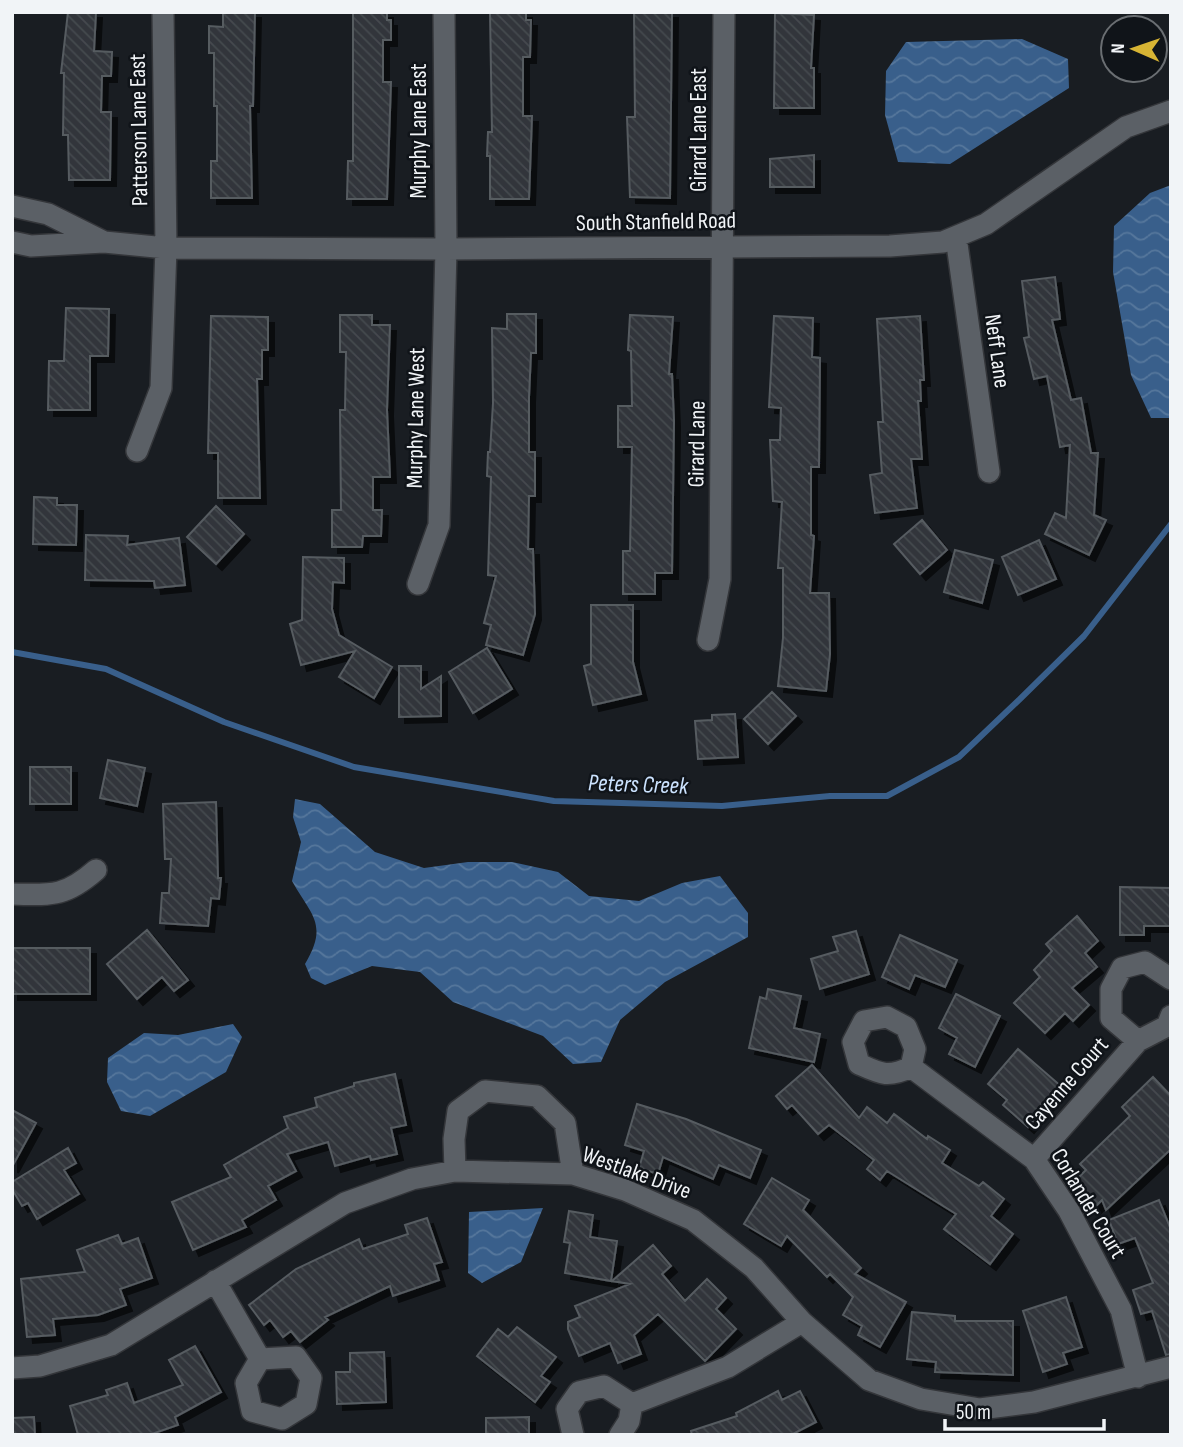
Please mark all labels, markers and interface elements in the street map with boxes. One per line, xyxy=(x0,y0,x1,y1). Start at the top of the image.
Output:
north arrow xyxy=(1099,14,1169,84)
text: N xyxy=(1107,43,1130,54)
street label: Patterson Lane East xyxy=(124,54,154,206)
street label: Murphy Lane East xyxy=(405,63,433,199)
street label: Girard Lane East xyxy=(685,68,713,192)
street label: South Stanfield Road xyxy=(576,207,736,237)
street label: Neff Lane xyxy=(978,312,1016,390)
street label: Murphy Lane West xyxy=(401,347,431,489)
street label: Girard Lane xyxy=(682,400,712,488)
water label: Peters Creek xyxy=(588,768,689,801)
street label: Cayenne Court xyxy=(1019,1031,1115,1136)
street label: Westlake Drive xyxy=(578,1140,695,1206)
street label: Corlander Court xyxy=(1044,1144,1132,1264)
scale bar xyxy=(945,1388,1104,1432)
text: 50 m xyxy=(956,1400,991,1425)

